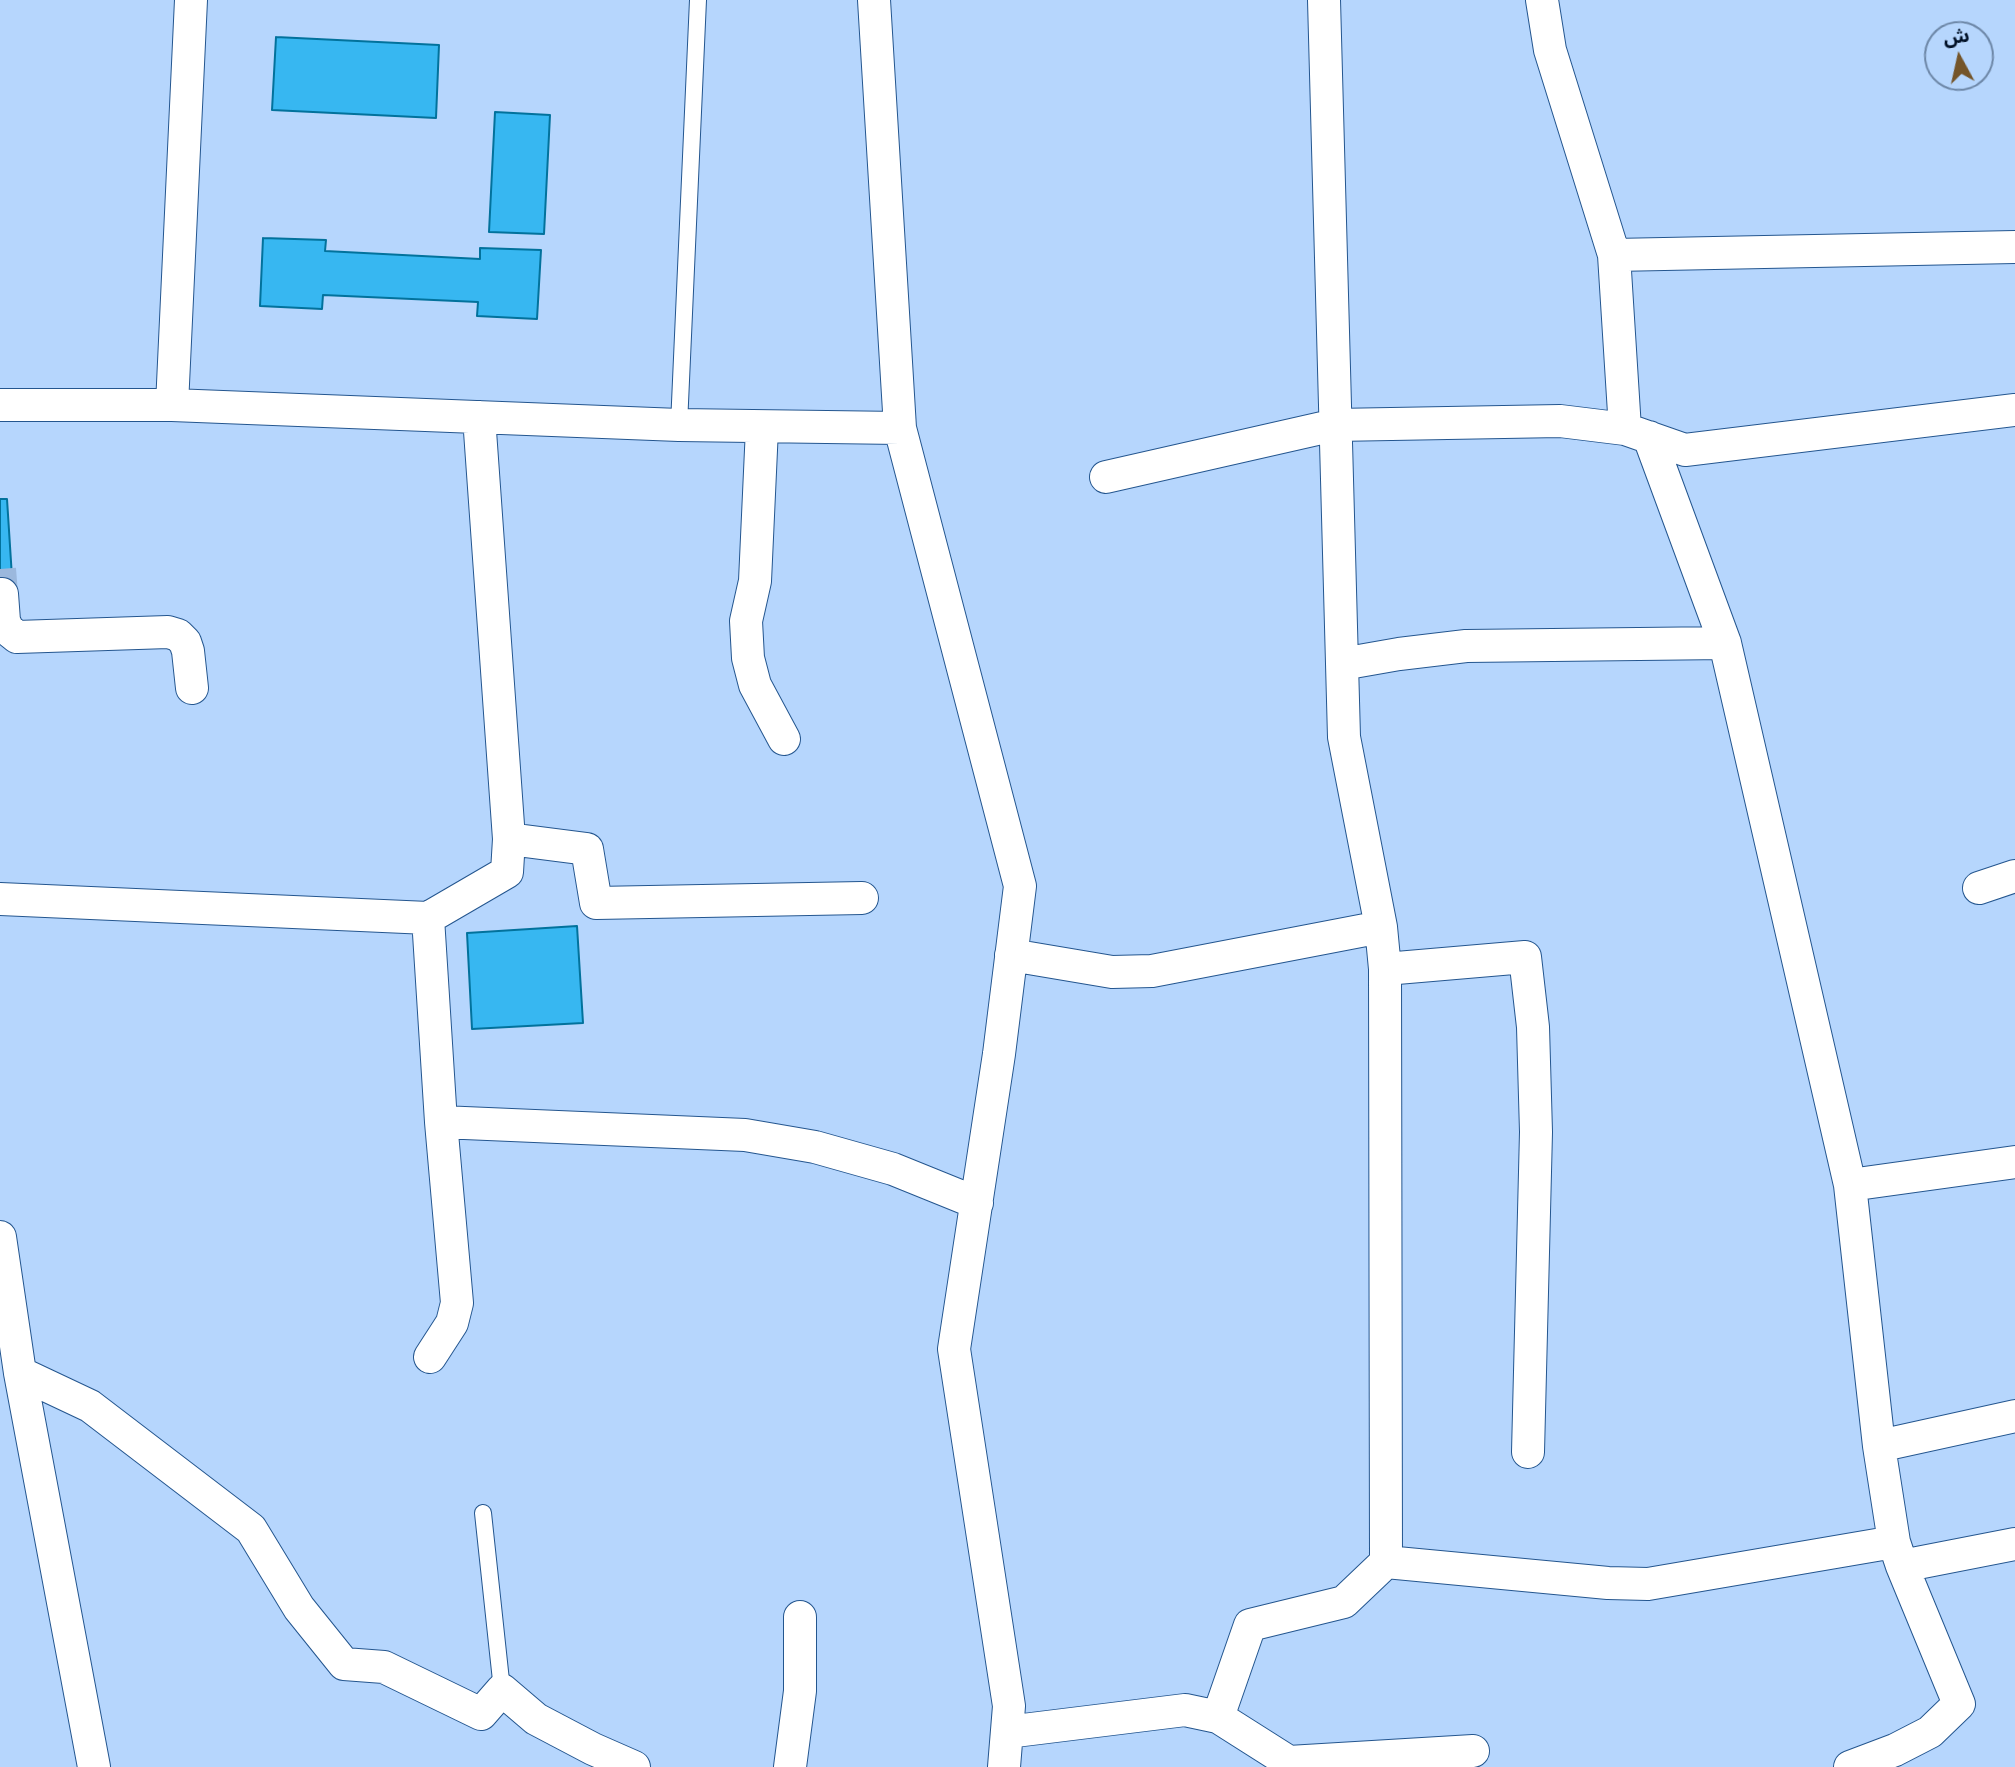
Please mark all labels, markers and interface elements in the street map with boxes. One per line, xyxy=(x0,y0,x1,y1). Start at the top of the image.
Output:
north arrow xyxy=(1924,21,1994,91)
text: ش xyxy=(1942,22,1971,52)

